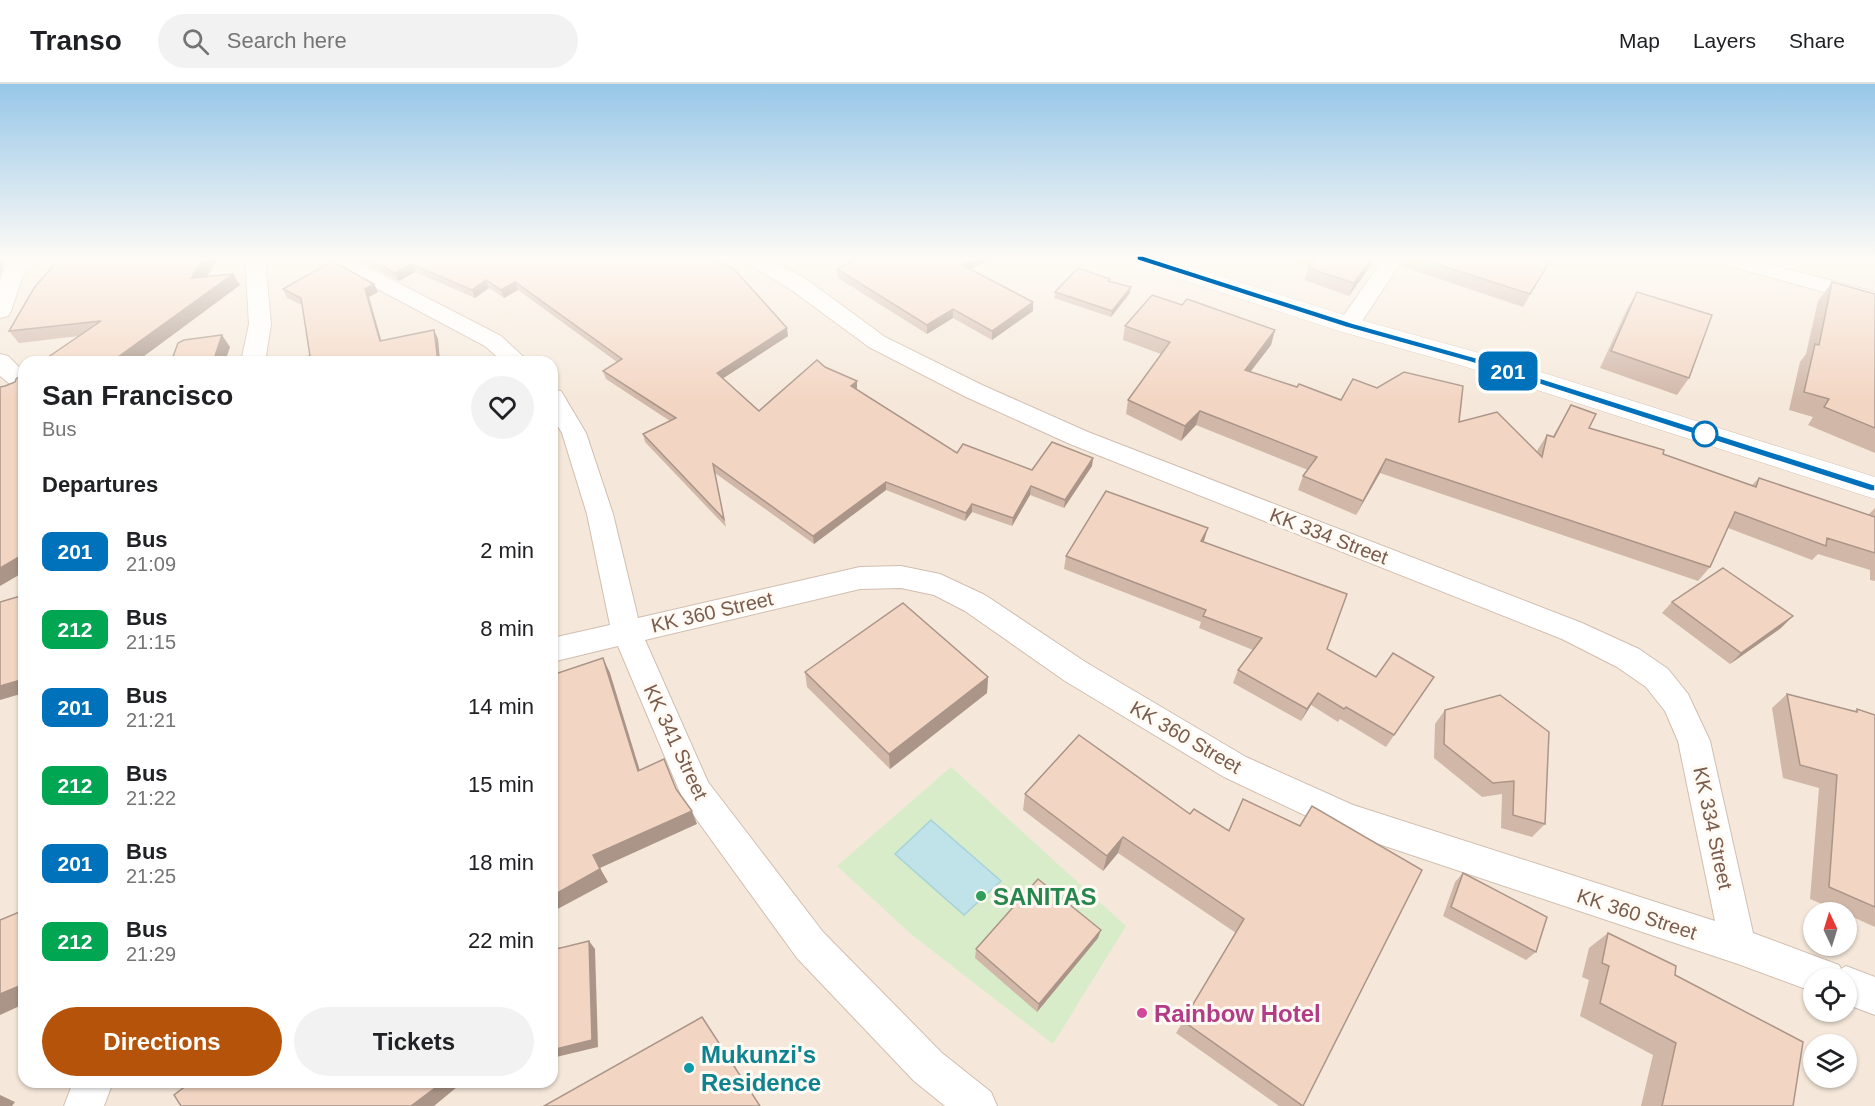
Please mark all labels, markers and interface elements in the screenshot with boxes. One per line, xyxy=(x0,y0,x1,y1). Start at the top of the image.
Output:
search box xyxy=(158,14,578,68)
text: Transo xyxy=(30,25,122,56)
icon: search xyxy=(179,25,212,58)
text: Search here xyxy=(227,28,347,53)
text: Map xyxy=(1619,29,1660,52)
text: Layers xyxy=(1693,29,1756,52)
text: Share xyxy=(1789,29,1845,52)
line badge: 201 xyxy=(1474,352,1543,390)
text: 201 xyxy=(1490,360,1526,383)
button: heart xyxy=(471,376,534,439)
text: San Francisco xyxy=(42,380,233,411)
text: Bus xyxy=(42,418,76,440)
unlabelled marker xyxy=(1692,421,1718,447)
text: Departures xyxy=(42,472,158,497)
street label: KK 334 Street xyxy=(1267,503,1391,569)
text: Bus xyxy=(126,527,168,552)
text: 2 min xyxy=(480,538,534,563)
text: 201 xyxy=(57,540,93,563)
text: 21:09 xyxy=(126,553,176,575)
street label: KK 360 Street xyxy=(649,587,776,637)
text: Bus xyxy=(126,605,168,630)
text: 8 min xyxy=(480,616,534,641)
text: 212 xyxy=(57,618,93,641)
text: 21:15 xyxy=(126,631,176,653)
street label: KK 341 Street xyxy=(640,681,712,803)
text: Bus xyxy=(126,683,168,708)
text: 14 min xyxy=(468,694,534,719)
text: 201 xyxy=(57,696,93,719)
street label: KK 360 Street xyxy=(1127,696,1246,778)
text: 21:21 xyxy=(126,709,176,731)
text: Bus xyxy=(126,761,168,786)
street label: KK 334 Street xyxy=(1689,765,1737,892)
text: 15 min xyxy=(468,772,534,797)
text: 212 xyxy=(57,774,93,797)
text: 21:22 xyxy=(126,787,176,809)
text: Bus xyxy=(126,839,168,864)
text: 18 min xyxy=(468,850,534,875)
text: 201 xyxy=(57,852,93,875)
text: 21:25 xyxy=(126,865,176,887)
place label: SANITAS xyxy=(993,883,1097,910)
street label: KK 360 Street xyxy=(1574,884,1700,944)
marker: SANITAS xyxy=(974,889,988,903)
north arrow xyxy=(1803,902,1857,956)
map controls xyxy=(1803,902,1857,1088)
text: Bus xyxy=(126,917,168,942)
text: 22 min xyxy=(468,928,534,953)
text: 212 xyxy=(57,930,93,953)
text: 21:29 xyxy=(126,943,176,965)
button: locate xyxy=(1803,968,1857,1022)
place label: Rainbow Hotel xyxy=(1154,1000,1321,1027)
marker: Rainbow Hotel xyxy=(1135,1006,1149,1020)
button: Directions xyxy=(42,1007,282,1076)
button: Tickets xyxy=(294,1007,534,1076)
button: layers xyxy=(1803,1034,1857,1088)
place label: Mukunzi's Residence xyxy=(701,1041,821,1096)
marker: Mukunzi's Residence xyxy=(682,1061,696,1075)

